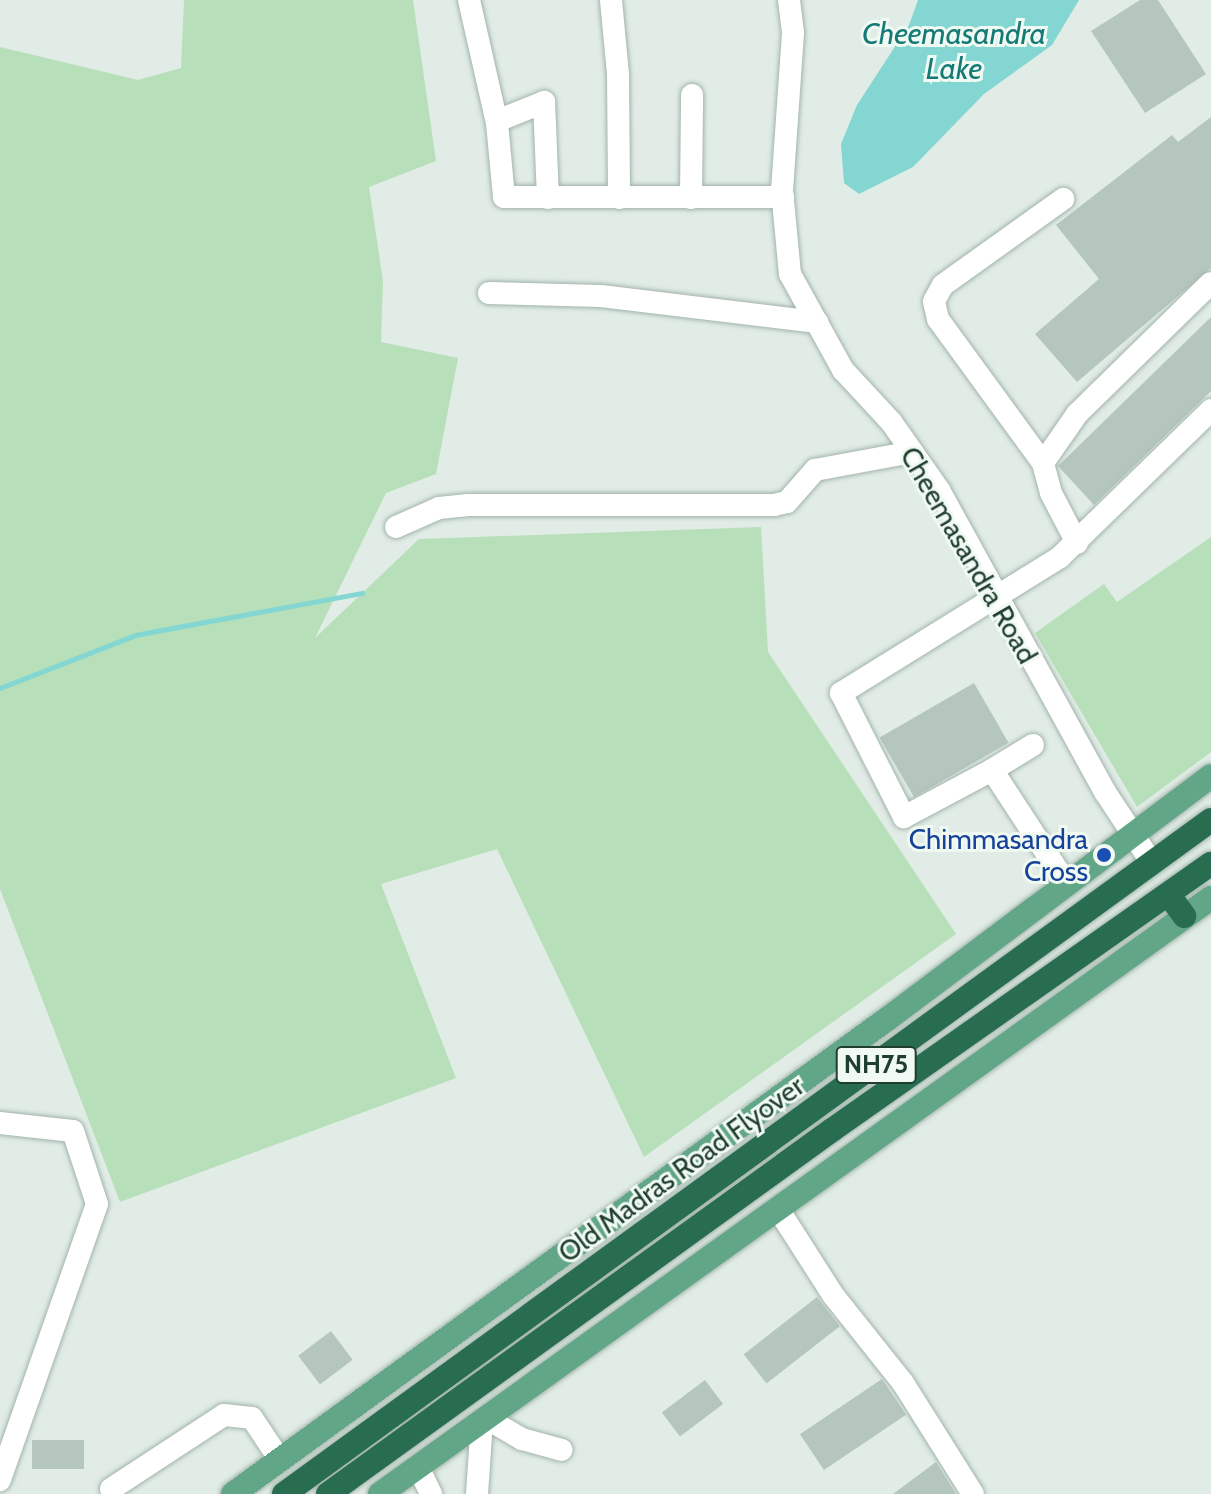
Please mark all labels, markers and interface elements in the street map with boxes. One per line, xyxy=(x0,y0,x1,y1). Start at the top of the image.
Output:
water label: Cheemasandra Lake xyxy=(862,16,1046,86)
street label: Cheemasandra Road xyxy=(893,441,1045,669)
place label: Chimmasandra Cross xyxy=(909,822,1088,888)
marker: Chimmasandra Cross xyxy=(1095,846,1113,864)
road number: NH75 xyxy=(834,1043,918,1087)
street label: Old Madras Road Flyover xyxy=(552,1069,810,1269)

